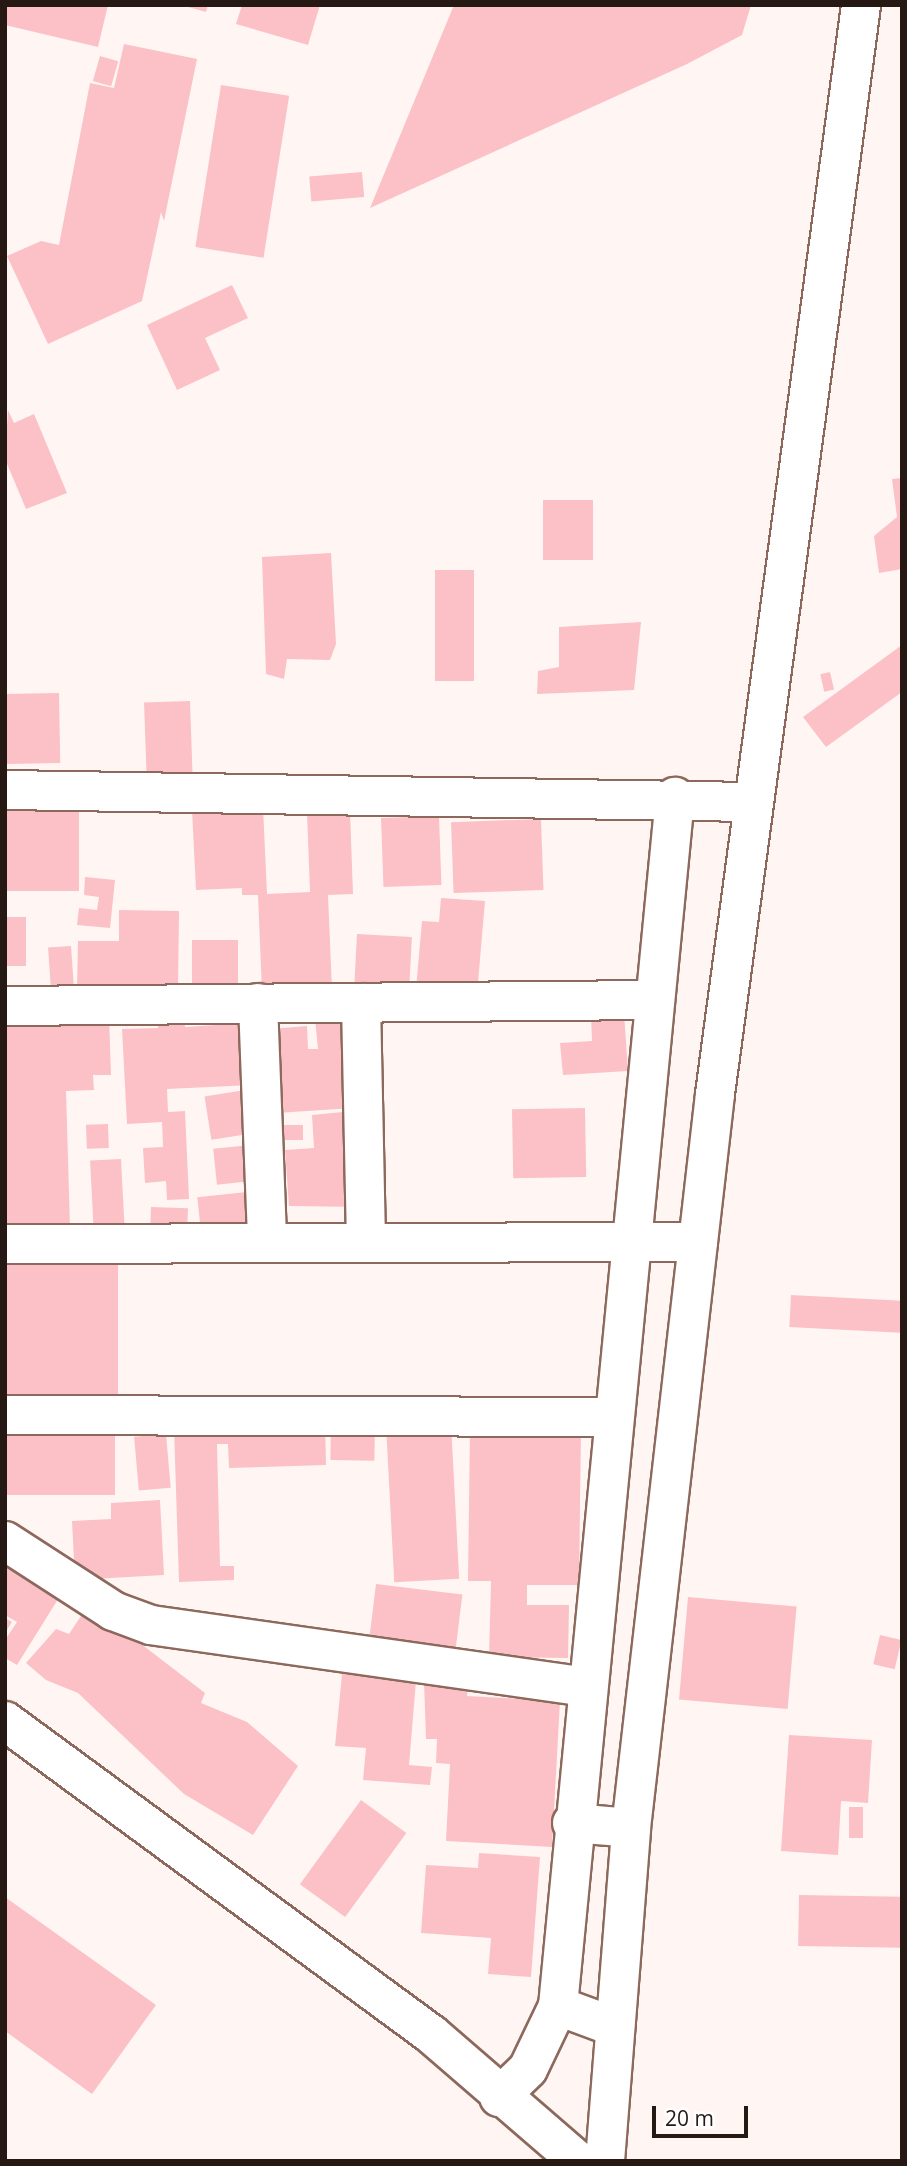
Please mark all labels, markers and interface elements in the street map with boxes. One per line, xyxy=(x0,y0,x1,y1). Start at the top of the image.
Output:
scale bar xyxy=(655,2092,751,2136)
text: 20 m xyxy=(665,2104,714,2132)

